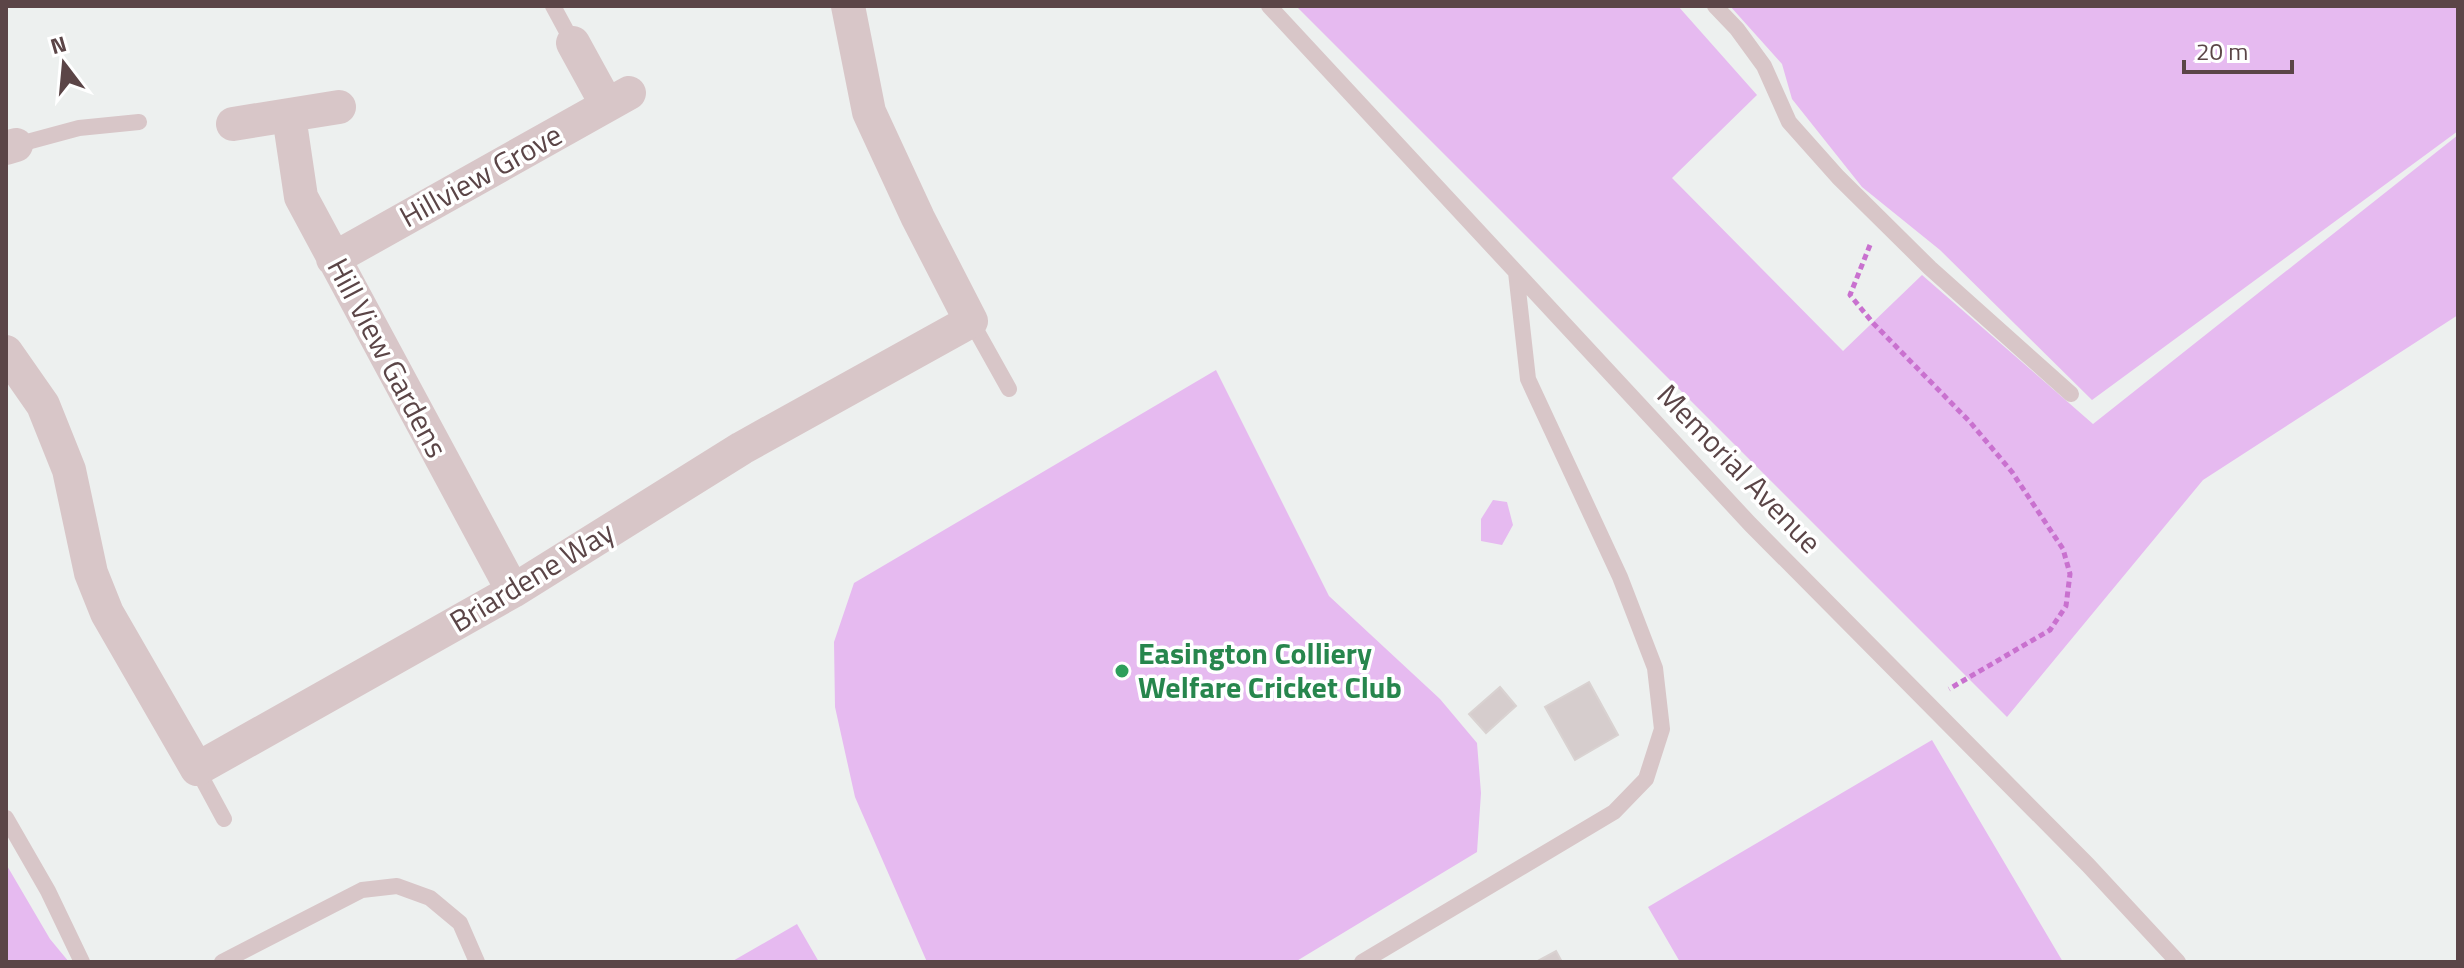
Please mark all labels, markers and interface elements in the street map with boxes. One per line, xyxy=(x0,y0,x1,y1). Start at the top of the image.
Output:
north arrow xyxy=(24,24,104,104)
scale bar xyxy=(2184,24,2292,74)
text: N xyxy=(46,26,71,63)
text: 20 m xyxy=(2196,33,2248,69)
street label: Hillview Grove xyxy=(391,111,570,239)
street label: Hill View Gardens xyxy=(316,249,460,466)
street label: Memorial Avenue xyxy=(1647,373,1833,564)
street label: Briardene Way xyxy=(440,509,623,643)
place label: Easington Colliery Welfare Cricket Club xyxy=(1138,630,1402,710)
marker: Easington Colliery Welfare Cricket Club xyxy=(1113,662,1131,680)

